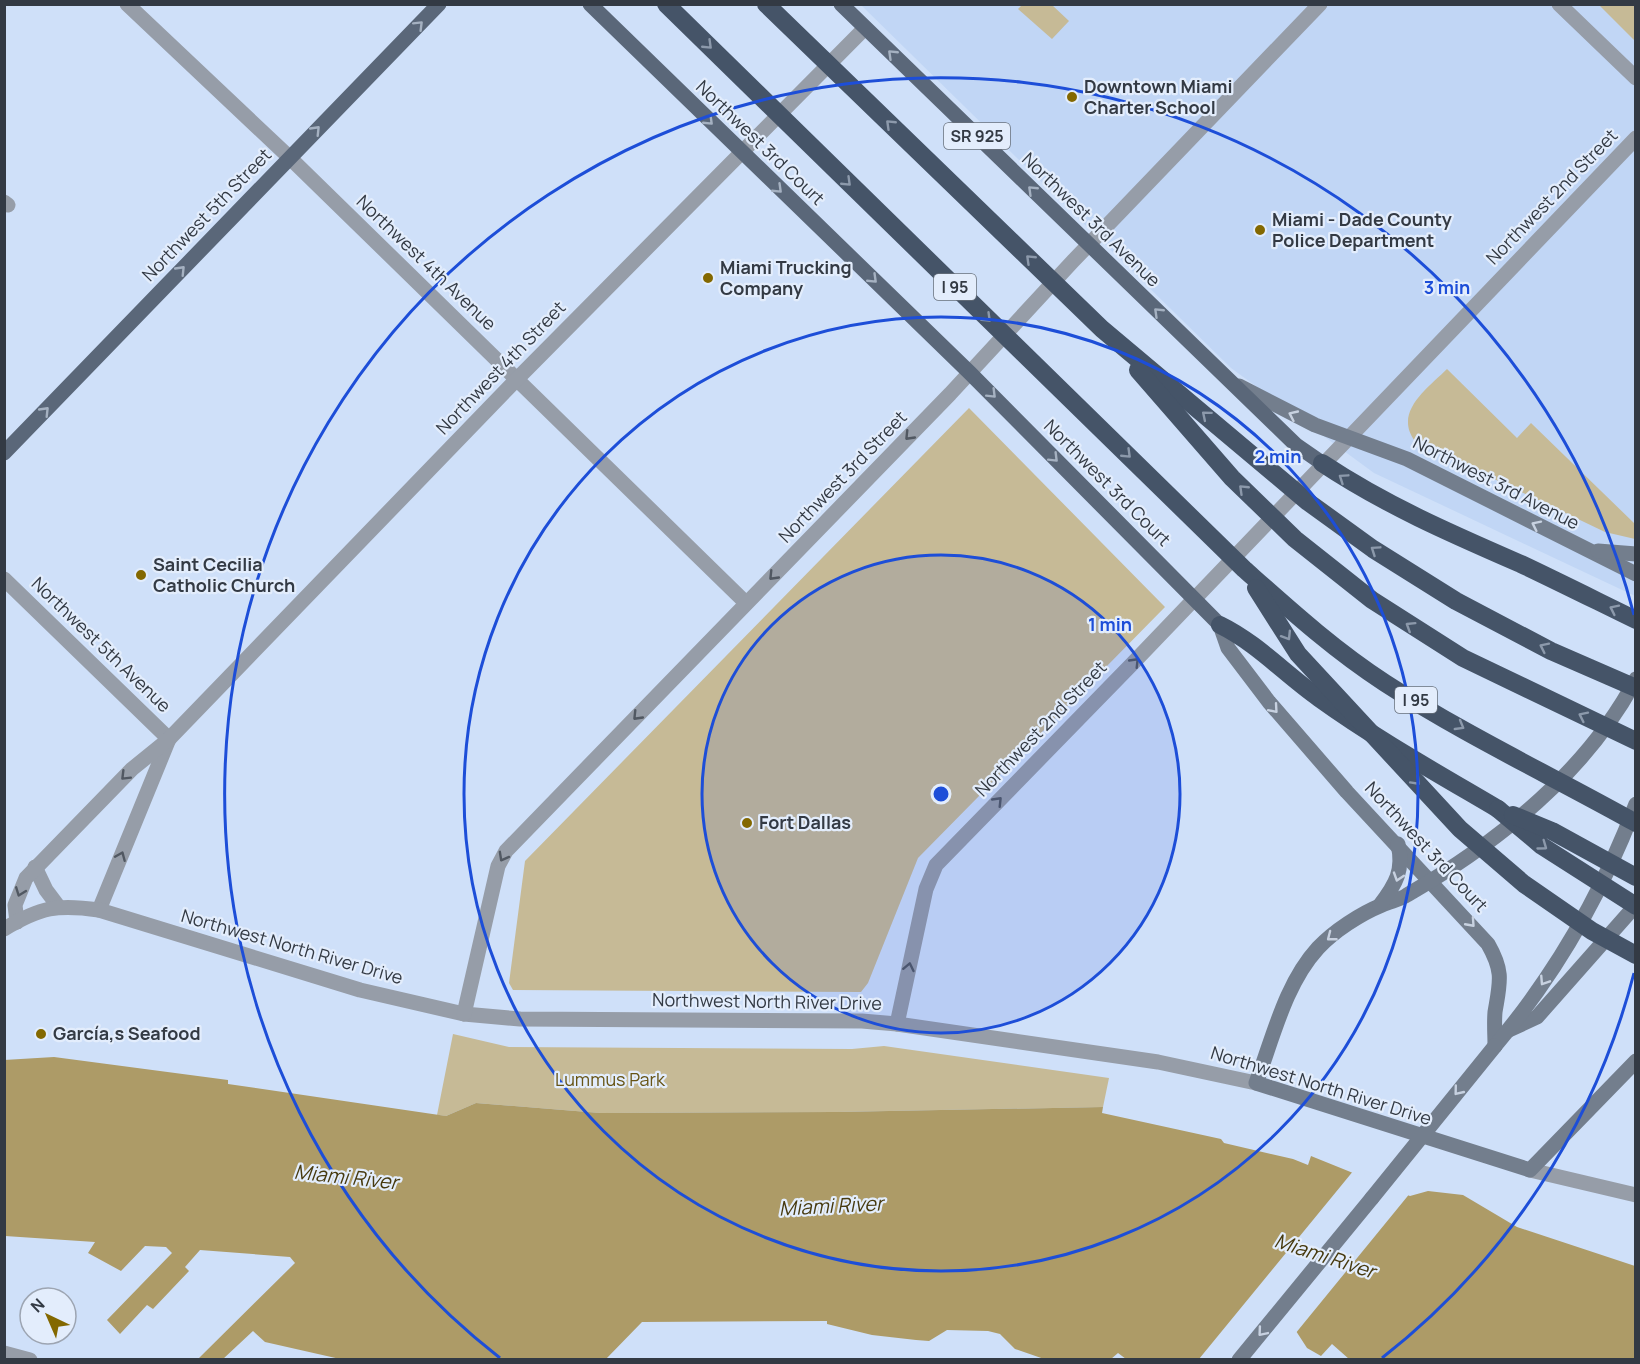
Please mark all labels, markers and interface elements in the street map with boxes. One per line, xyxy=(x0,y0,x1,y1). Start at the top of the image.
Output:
one-way arrow xyxy=(411,22,422,33)
one-way arrow xyxy=(700,38,711,49)
one-way arrow xyxy=(888,50,898,61)
place label: Downtown Miami Charter School xyxy=(1084,74,1232,119)
street label: Northwest 3rd Court xyxy=(691,75,830,210)
marker: Downtown Miami Charter School xyxy=(1065,90,1079,104)
one-way arrow xyxy=(701,113,712,124)
one-way arrow xyxy=(886,120,897,131)
road number: SR 925 xyxy=(944,123,1010,149)
street label: Northwest 2nd Street xyxy=(1480,123,1622,269)
one-way arrow xyxy=(309,126,320,136)
street label: Northwest 5th Street xyxy=(136,143,276,286)
street label: Northwest 3rd Avenue xyxy=(1017,147,1166,292)
one-way arrow xyxy=(840,174,851,185)
one-way arrow xyxy=(771,181,782,192)
one-way arrow xyxy=(1028,186,1039,197)
street label: Northwest 4th Avenue xyxy=(352,189,502,335)
place label: Miami - Dade County Police Department xyxy=(1272,207,1452,252)
marker: Miami - Dade County Police Department xyxy=(1253,223,1267,237)
place label: Miami Trucking Company xyxy=(720,255,852,300)
one-way arrow xyxy=(1026,255,1036,266)
one-way arrow xyxy=(173,267,184,278)
marker: Miami Trucking Company xyxy=(701,271,715,285)
one-way arrow xyxy=(865,272,876,283)
road number: I 95 xyxy=(934,274,976,300)
text: 3 min xyxy=(1424,275,1470,299)
street label: Northwest 4th Street xyxy=(430,295,570,439)
one-way arrow xyxy=(1155,309,1166,320)
one-way arrow xyxy=(979,310,990,321)
one-way arrow xyxy=(984,387,995,398)
street label: Northwest 3rd Street xyxy=(773,405,912,548)
one-way arrow xyxy=(38,407,49,417)
one-way arrow xyxy=(1289,410,1300,422)
one-way arrow xyxy=(1202,412,1213,423)
street label: Northwest 3rd Court xyxy=(1039,414,1176,551)
one-way arrow xyxy=(905,430,916,440)
street label: Northwest 3rd Avenue xyxy=(1409,430,1584,535)
text: 2 min xyxy=(1255,444,1301,468)
one-way arrow xyxy=(1120,447,1130,458)
one-way arrow xyxy=(1047,450,1058,461)
one-way arrow xyxy=(1339,474,1350,485)
one-way arrow xyxy=(1240,485,1250,496)
one-way arrow xyxy=(1532,520,1543,532)
one-way arrow xyxy=(1370,546,1381,557)
place label: Saint Cecilia Catholic Church xyxy=(153,552,295,597)
marker: Saint Cecilia Catholic Church xyxy=(134,568,148,582)
one-way arrow xyxy=(769,570,780,580)
street label: Northwest 5th Avenue xyxy=(27,571,177,717)
one-way arrow xyxy=(1609,605,1620,617)
text: 1 min xyxy=(1088,612,1132,636)
one-way arrow xyxy=(1406,622,1417,633)
one-way arrow xyxy=(1279,630,1291,640)
one-way arrow xyxy=(1539,643,1550,654)
street label: Northwest 2nd Street xyxy=(969,655,1111,801)
one-way arrow xyxy=(1127,658,1138,669)
road number: I 95 xyxy=(1395,687,1437,713)
one-way arrow xyxy=(1267,702,1278,713)
one-way arrow xyxy=(633,709,644,719)
one-way arrow xyxy=(1578,712,1589,724)
one-way arrow xyxy=(1454,719,1464,731)
one-way arrow xyxy=(121,769,132,780)
one-way arrow xyxy=(1409,775,1420,785)
street label: Northwest 3rd Court xyxy=(1360,776,1493,917)
centre of rings xyxy=(931,784,951,804)
one-way arrow xyxy=(991,798,1002,809)
place label: Fort Dallas xyxy=(759,810,851,834)
marker: Fort Dallas xyxy=(740,816,754,830)
one-way arrow xyxy=(1536,839,1547,850)
one-way arrow xyxy=(499,851,510,861)
one-way arrow xyxy=(114,852,126,863)
one-way arrow xyxy=(1393,871,1405,882)
one-way arrow xyxy=(15,886,27,897)
street label: Northwest North River Drive xyxy=(179,903,406,989)
one-way arrow xyxy=(1464,916,1475,927)
one-way arrow xyxy=(1327,929,1338,940)
one-way arrow xyxy=(902,962,915,972)
one-way arrow xyxy=(1539,975,1551,985)
street label: Northwest North River Drive xyxy=(652,987,882,1015)
place label: García,s Seafood xyxy=(53,1021,201,1045)
marker: García,s Seafood xyxy=(34,1027,48,1041)
street label: Northwest North River Drive xyxy=(1208,1040,1435,1130)
park label: Lummus Park xyxy=(555,1067,666,1091)
one-way arrow xyxy=(1454,1085,1465,1096)
water label: Miami River xyxy=(293,1158,402,1196)
water label: Miami River xyxy=(778,1189,886,1222)
water label: Miami River xyxy=(1271,1227,1382,1285)
north arrow xyxy=(18,1286,78,1346)
text: N xyxy=(26,1293,49,1317)
one-way arrow xyxy=(1258,1325,1269,1336)

